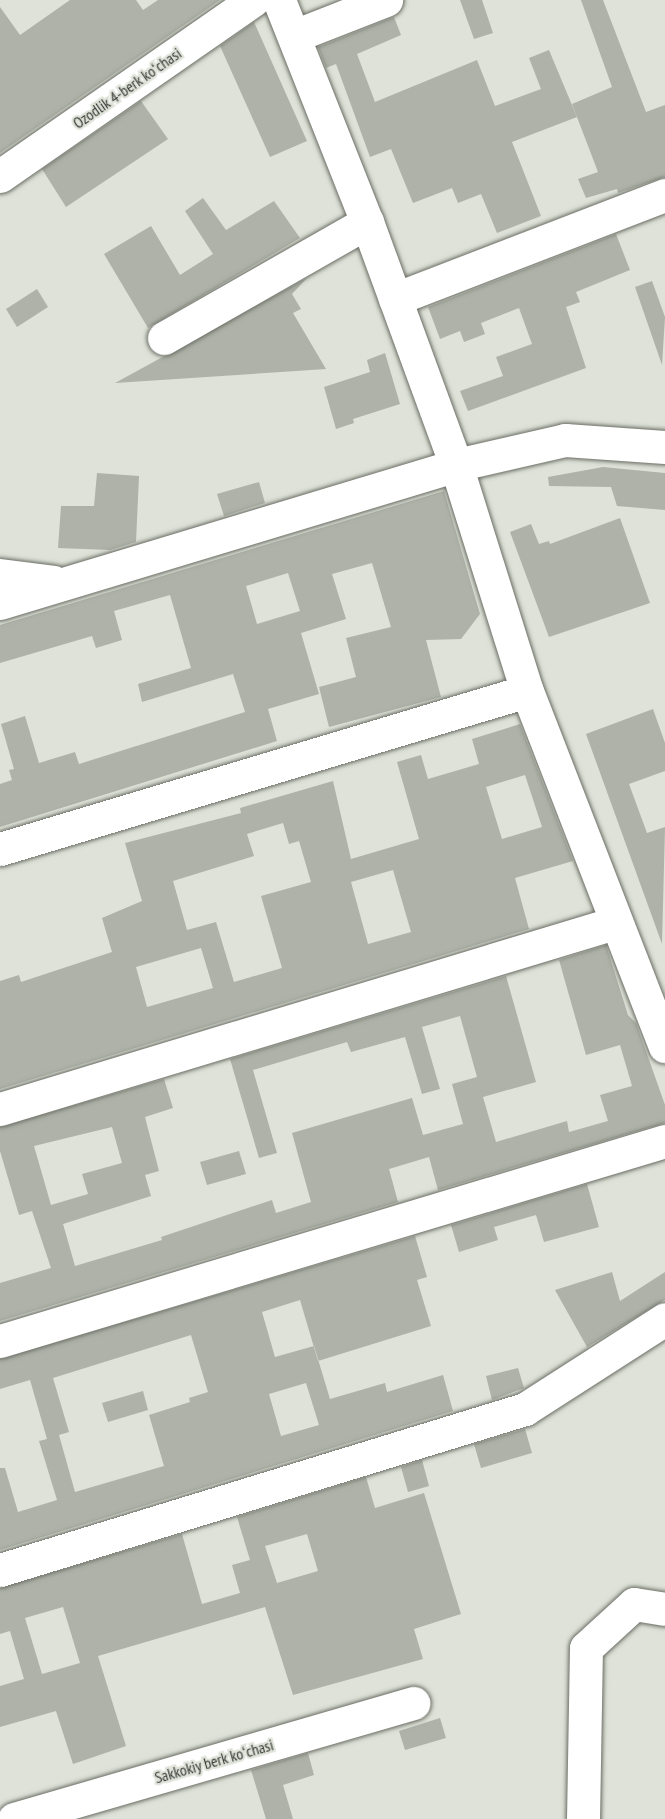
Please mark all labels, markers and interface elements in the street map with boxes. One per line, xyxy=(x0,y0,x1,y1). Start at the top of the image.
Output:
street label: Ozodlik 4-berk koʻchasi xyxy=(69,43,185,133)
street label: Sakkokiy berk koʻchasi xyxy=(152,1735,276,1787)

